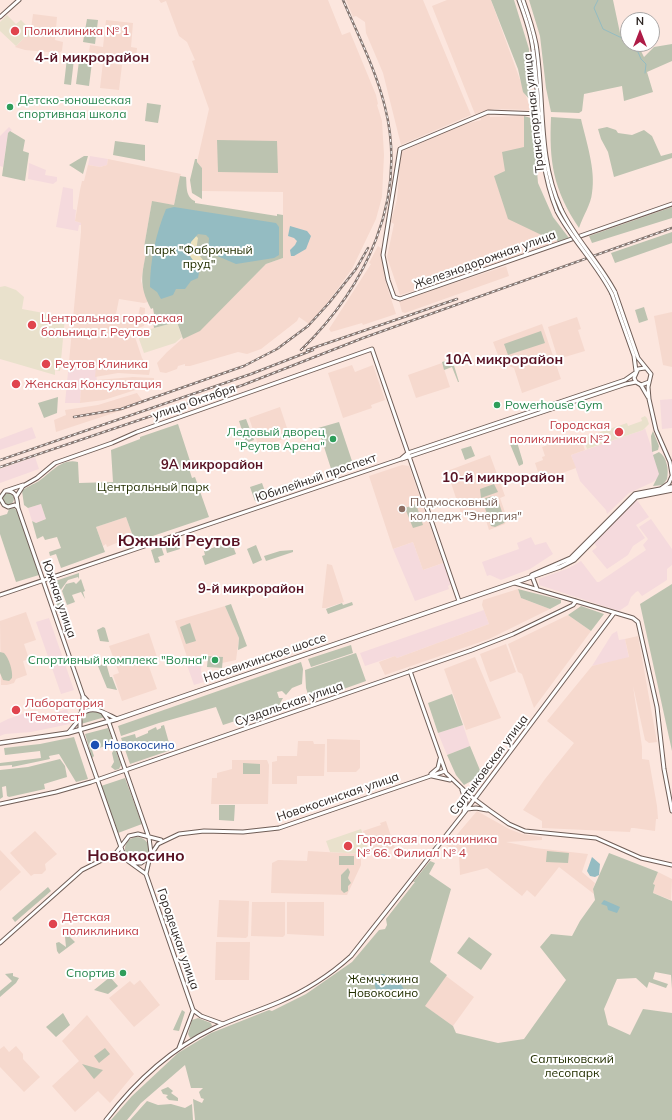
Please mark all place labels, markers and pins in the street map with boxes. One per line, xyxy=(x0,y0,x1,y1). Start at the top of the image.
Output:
place label: Поликлиника № 1 xyxy=(24,24,129,38)
marker: Поликлиника № 1 xyxy=(9,25,21,37)
place label: Детско-юношеская спортивная школа xyxy=(18,93,131,121)
marker: Детско-юношеская спортивная школа xyxy=(5,102,15,112)
place label: Центральная городская больница г. Реутов xyxy=(41,311,183,339)
marker: Центральная городская больница г. Реутов xyxy=(26,319,38,331)
place label: Реутов Клиника xyxy=(55,357,148,371)
marker: Реутов Клиника xyxy=(40,358,52,370)
place label: Женская Консультация xyxy=(25,377,162,391)
marker: Женская Консультация xyxy=(10,378,22,390)
place label: Powerhouse Gym xyxy=(505,398,603,412)
marker: Powerhouse Gym xyxy=(492,400,502,410)
place label: Городская поликлиника №2 xyxy=(510,418,610,446)
place label: Ледовый дворец "Реутов Арена" xyxy=(227,425,325,453)
marker: Городская поликлиника №2 xyxy=(613,426,625,438)
marker: Ледовый дворец "Реутов Арена" xyxy=(328,434,338,444)
place label: Подмосковный колледж "Энергия" xyxy=(410,495,522,523)
marker: Подмосковный колледж "Энергия" xyxy=(397,504,407,514)
place label: Спортивный комплекс "Волна" xyxy=(28,653,207,667)
marker: Спортивный комплекс "Волна" xyxy=(210,655,220,665)
place label: Лаборатория "Гемотест" xyxy=(25,696,104,724)
marker: Лаборатория "Гемотест" xyxy=(10,704,22,716)
place label: Новокосино xyxy=(104,738,175,752)
marker: Новокосино xyxy=(89,739,101,751)
place label: Городская поликлиника № 66. Филиал № 4 xyxy=(357,832,497,860)
marker: Городская поликлиника № 66. Филиал № 4 xyxy=(342,840,354,852)
place label: Детская поликлиника xyxy=(62,910,139,938)
marker: Детская поликлиника xyxy=(47,918,59,930)
place label: Спортив xyxy=(66,966,115,980)
marker: Спортив xyxy=(118,968,128,978)

